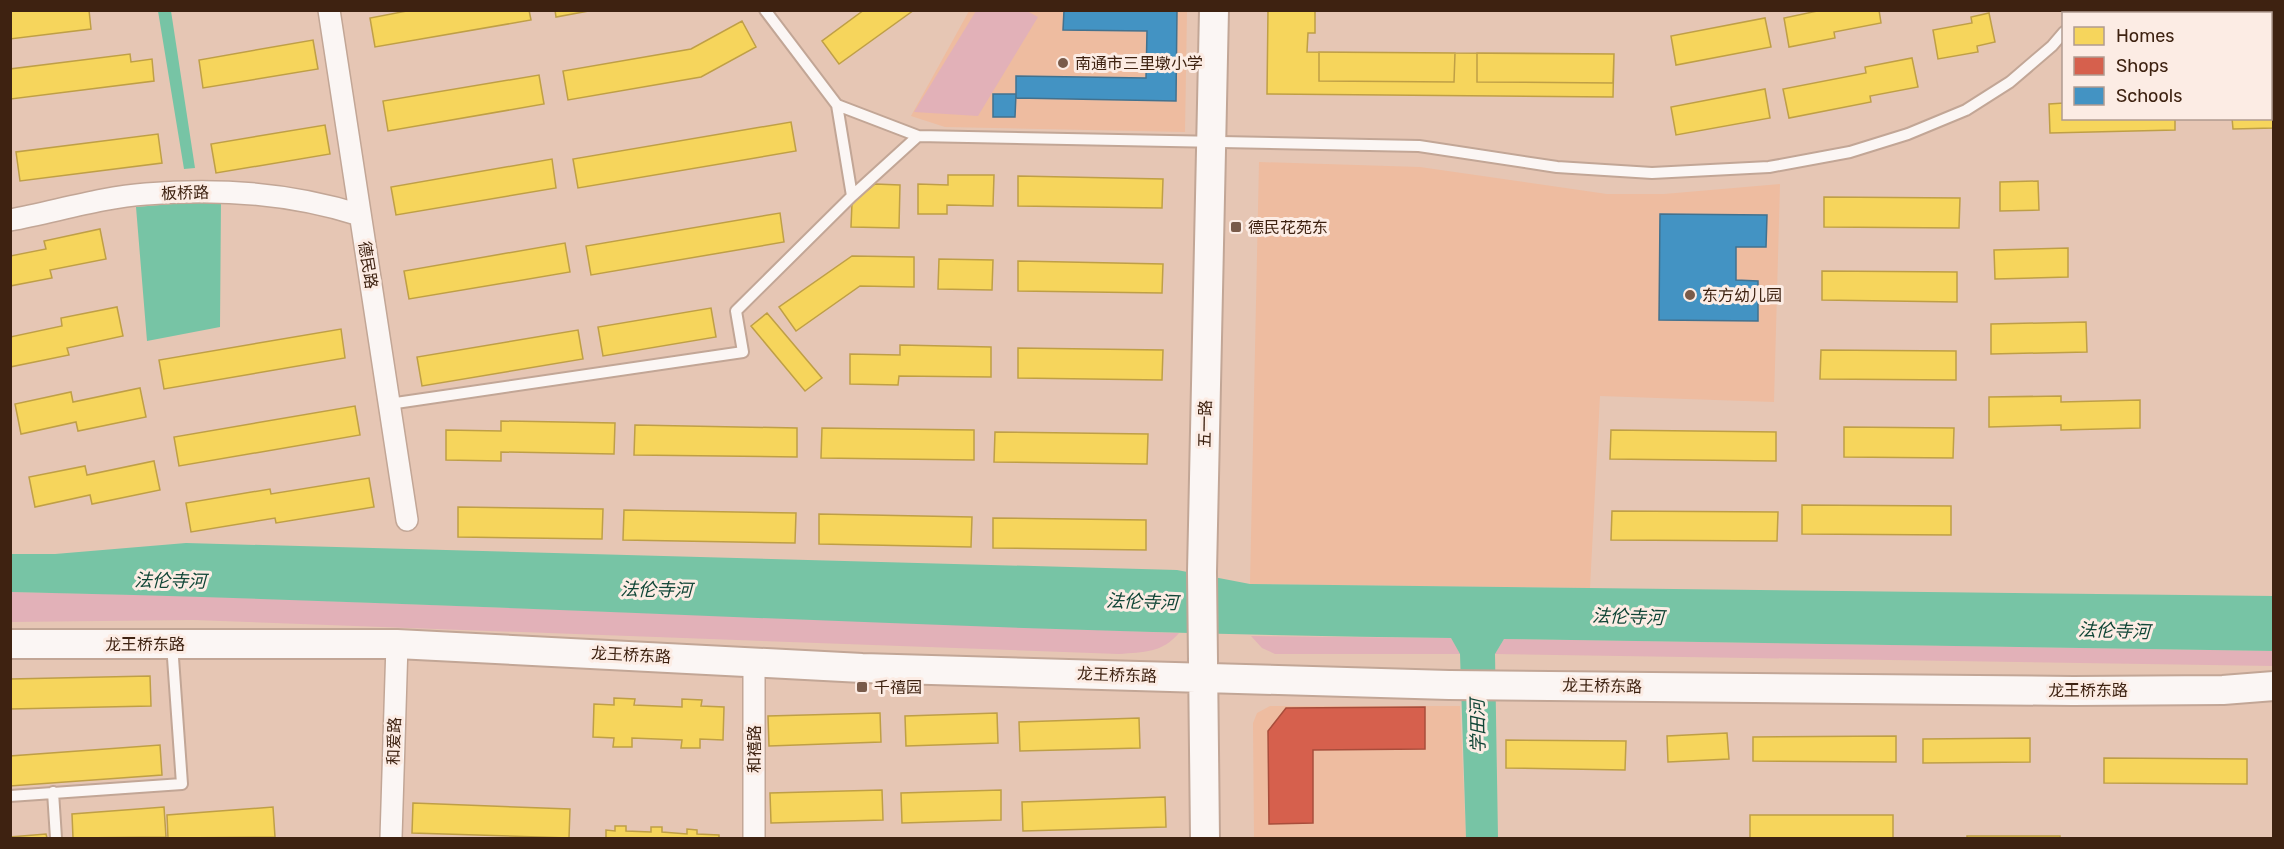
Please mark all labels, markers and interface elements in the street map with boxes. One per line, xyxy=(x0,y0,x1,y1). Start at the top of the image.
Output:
legend xyxy=(2062,12,2272,120)
text: Homes xyxy=(2116,25,2174,47)
place label: 南通市三里墩小学 xyxy=(1075,54,1203,73)
text: Shops xyxy=(2116,55,2168,77)
marker: 南通市三里墩小学 xyxy=(1056,56,1070,70)
text: Schools xyxy=(2116,85,2182,107)
street label: 板桥路 xyxy=(161,183,209,203)
place label: 德民花苑东 xyxy=(1248,218,1328,237)
marker: 德民花苑东 xyxy=(1229,220,1243,234)
street label: 德民路 xyxy=(355,240,381,290)
place label: 东方幼儿园 xyxy=(1702,286,1782,305)
marker: 东方幼儿园 xyxy=(1683,288,1697,302)
street label: 五一路 xyxy=(1195,400,1215,448)
water label: 法伦寺河 xyxy=(134,569,209,593)
water label: 法伦寺河 xyxy=(620,578,695,602)
water label: 法伦寺河 xyxy=(1106,590,1181,614)
water label: 法伦寺河 xyxy=(1592,605,1667,629)
water label: 法伦寺河 xyxy=(2078,619,2153,643)
street label: 龙王桥东路 xyxy=(105,635,185,654)
street label: 龙王桥东路 xyxy=(591,643,671,667)
street label: 龙王桥东路 xyxy=(1077,664,1157,686)
street label: 龙王桥东路 xyxy=(1562,676,1642,696)
place label: 千禧园 xyxy=(874,678,922,697)
marker: 千禧园 xyxy=(855,680,869,694)
street label: 龙王桥东路 xyxy=(2048,681,2128,700)
water label: 学田河 xyxy=(1466,696,1489,753)
street label: 和爱路 xyxy=(384,717,404,765)
street label: 和禧路 xyxy=(745,725,764,773)

